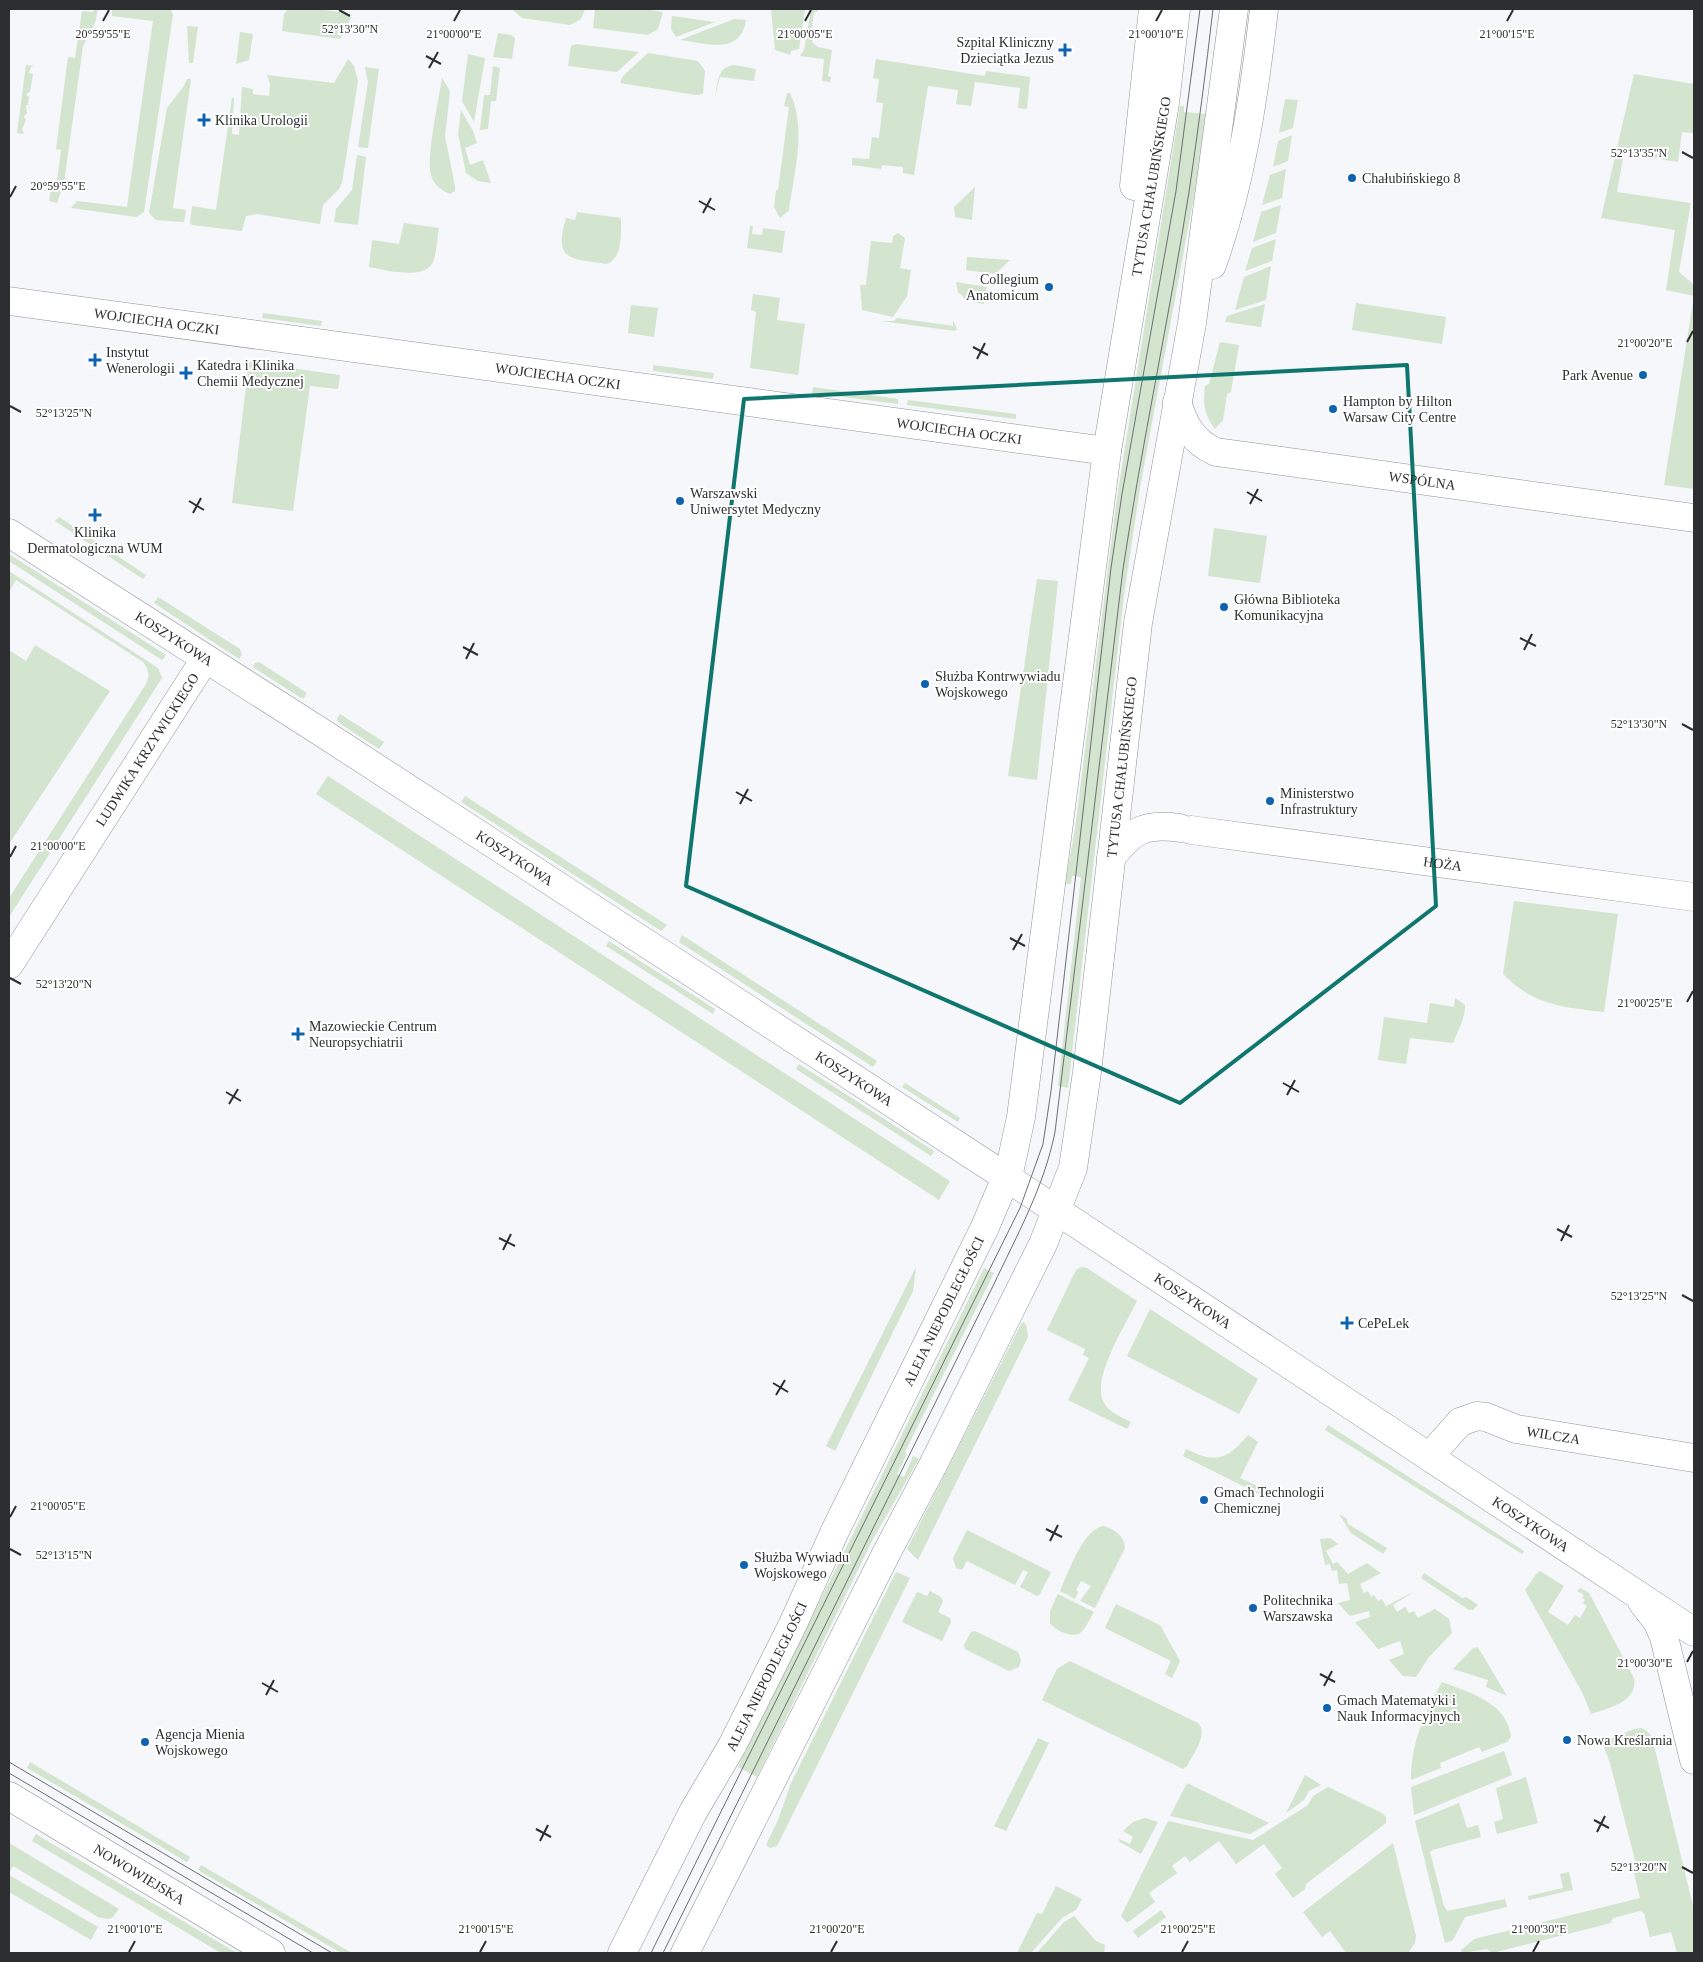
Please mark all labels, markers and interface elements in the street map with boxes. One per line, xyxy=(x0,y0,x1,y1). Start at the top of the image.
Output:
text: 52°13'30"N xyxy=(322,22,379,36)
text: 20°59'55"E xyxy=(75,27,131,41)
text: 21°00'00"E xyxy=(426,27,482,41)
text: 21°00'05"E xyxy=(777,27,833,41)
text: 21°00'10"E xyxy=(1128,27,1184,41)
text: 21°00'15"E xyxy=(1479,27,1535,41)
place label: Szpital Kliniczny Dzieciątka Jezus xyxy=(956,35,1054,66)
marker: Szpital Kliniczny Dzieciątka Jezus xyxy=(1058,43,1072,57)
street label: TYTUSA CHAŁUBIŃSKIEGO xyxy=(1129,96,1174,277)
marker: Klinika Urologii xyxy=(197,113,211,127)
place label: Klinika Urologii xyxy=(215,113,308,128)
text: 52°13'35"N xyxy=(1611,146,1668,160)
place label: Chałubińskiego 8 xyxy=(1362,171,1460,186)
marker: Chałubińskiego 8 xyxy=(1346,172,1358,184)
text: 20°59'55"E xyxy=(30,179,86,193)
place label: Collegium Anatomicum xyxy=(966,272,1039,303)
marker: Collegium Anatomicum xyxy=(1043,281,1055,293)
street label: WOJCIECHA OCZKI xyxy=(93,306,221,338)
text: 21°00'20"E xyxy=(1617,336,1673,350)
place label: Instytut Wenerologii xyxy=(106,345,175,376)
marker: Instytut Wenerologii xyxy=(88,353,102,367)
place label: Katedra i Klinika Chemii Medycznej xyxy=(197,358,304,389)
street label: WOJCIECHA OCZKI xyxy=(494,360,622,393)
marker: Katedra i Klinika Chemii Medycznej xyxy=(179,366,193,380)
place label: Park Avenue xyxy=(1562,368,1633,383)
marker: Park Avenue xyxy=(1637,369,1649,381)
place label: Hampton by Hilton Warsaw City Centre xyxy=(1343,394,1456,425)
marker: Hampton by Hilton Warsaw City Centre xyxy=(1327,403,1339,415)
text: 52°13'25"N xyxy=(36,406,93,420)
street label: WOJCIECHA OCZKI xyxy=(895,415,1023,447)
street label: WSPÓLNA xyxy=(1388,469,1458,493)
place label: Warszawski Uniwersytet Medyczny xyxy=(690,486,821,517)
marker: Warszawski Uniwersytet Medyczny xyxy=(674,495,686,507)
marker: Klinika Dermatologiczna WUM xyxy=(88,508,102,522)
place label: Klinika Dermatologiczna WUM xyxy=(27,525,163,556)
place label: Główna Biblioteka Komunikacyjna xyxy=(1234,592,1341,623)
marker: Główna Biblioteka Komunikacyjna xyxy=(1218,601,1230,613)
street label: KOSZYKOWA xyxy=(133,609,216,669)
place label: Służba Kontrwywiadu Wojskowego xyxy=(935,669,1061,700)
street label: LUDWIKA KRZYWICKIEGO xyxy=(93,670,202,829)
street label: TYTUSA CHAŁUBIŃSKIEGO xyxy=(1104,676,1140,858)
marker: Służba Kontrwywiadu Wojskowego xyxy=(919,678,931,690)
text: 52°13'30"N xyxy=(1611,717,1668,731)
place label: Ministerstwo Infrastruktury xyxy=(1280,786,1358,817)
marker: Ministerstwo Infrastruktury xyxy=(1264,795,1276,807)
street label: KOSZYKOWA xyxy=(473,828,556,889)
text: 21°00'00"E xyxy=(30,839,86,853)
street label: HOŻA xyxy=(1422,854,1464,874)
text: 52°13'20"N xyxy=(36,977,93,991)
text: 21°00'25"E xyxy=(1617,996,1673,1010)
place label: Mazowieckie Centrum Neuropsychiatrii xyxy=(309,1019,437,1050)
marker: Mazowieckie Centrum Neuropsychiatrii xyxy=(291,1027,305,1041)
street label: KOSZYKOWA xyxy=(813,1048,896,1110)
street label: ALEJA NIEPODLEGŁOŚCI xyxy=(901,1234,987,1389)
street label: KOSZYKOWA xyxy=(1151,1270,1235,1332)
text: 52°13'25"N xyxy=(1611,1289,1668,1303)
marker: CePeLek xyxy=(1340,1316,1354,1330)
place label: CePeLek xyxy=(1358,1316,1409,1331)
street label: WILCZA xyxy=(1525,1424,1582,1448)
place label: Gmach Technologii Chemicznej xyxy=(1214,1485,1324,1516)
marker: Gmach Technologii Chemicznej xyxy=(1198,1494,1210,1506)
street label: KOSZYKOWA xyxy=(1489,1494,1572,1556)
text: 21°00'05"E xyxy=(30,1499,86,1513)
text: 52°13'15"N xyxy=(36,1548,93,1562)
place label: Służba Wywiadu Wojskowego xyxy=(754,1550,849,1581)
marker: Służba Wywiadu Wojskowego xyxy=(738,1559,750,1571)
place label: Politechnika Warszawska xyxy=(1263,1593,1334,1624)
street label: ALEJA NIEPODLEGŁOŚCI xyxy=(724,1599,810,1754)
marker: Politechnika Warszawska xyxy=(1247,1602,1259,1614)
text: 21°00'30"E xyxy=(1617,1656,1673,1670)
place label: Gmach Matematyki i Nauk Informacyjnych xyxy=(1337,1693,1460,1724)
marker: Gmach Matematyki i Nauk Informacyjnych xyxy=(1321,1702,1333,1714)
place label: Agencja Mienia Wojskowego xyxy=(155,1727,246,1758)
place label: Nowa Kreślarnia xyxy=(1577,1733,1673,1748)
marker: Nowa Kreślarnia xyxy=(1561,1734,1573,1746)
marker: Agencja Mienia Wojskowego xyxy=(139,1736,151,1748)
street label: NOWOWIEJSKA xyxy=(91,1842,188,1908)
text: 52°13'20"N xyxy=(1611,1860,1668,1874)
text: 21°00'10"E xyxy=(107,1922,163,1936)
text: 21°00'15"E xyxy=(458,1922,514,1936)
text: 21°00'20"E xyxy=(809,1922,865,1936)
text: 21°00'25"E xyxy=(1160,1922,1216,1936)
text: 21°00'30"E xyxy=(1511,1922,1567,1936)

